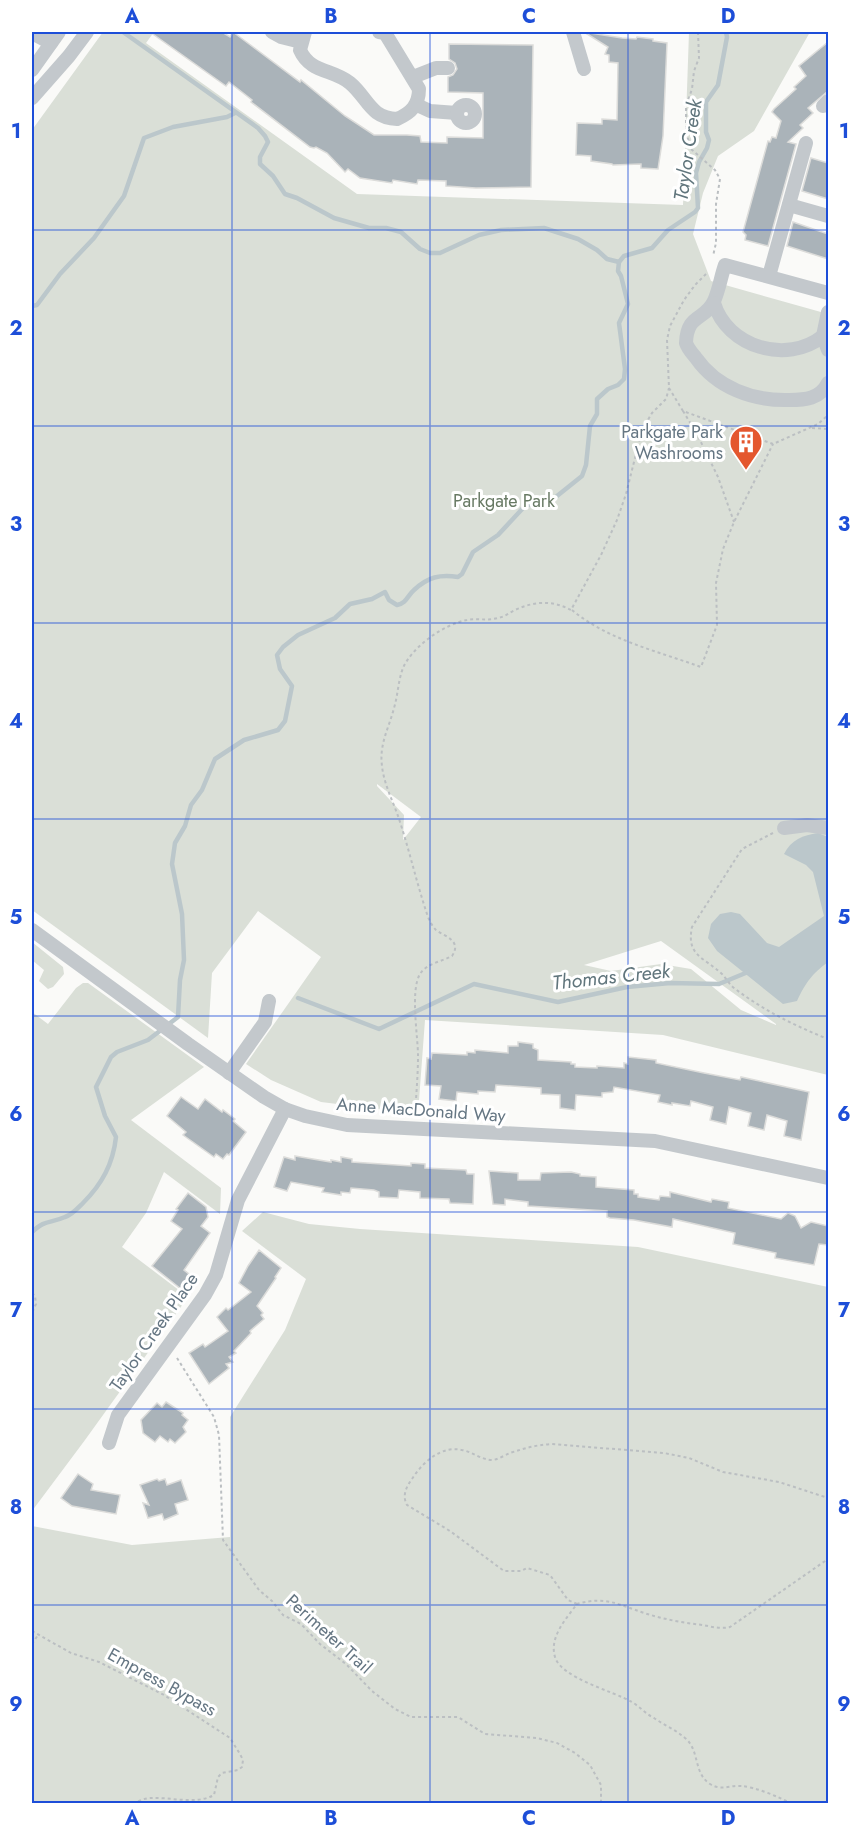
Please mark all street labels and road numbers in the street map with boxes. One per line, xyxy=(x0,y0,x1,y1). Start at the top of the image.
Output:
street label: Anne MacDonald Way xyxy=(335,1091,507,1129)
street label: Taylor Creek Place xyxy=(103,1268,205,1396)
street label: Perimeter Trail xyxy=(280,1588,378,1680)
street label: Empress Bypass xyxy=(103,1641,221,1723)

